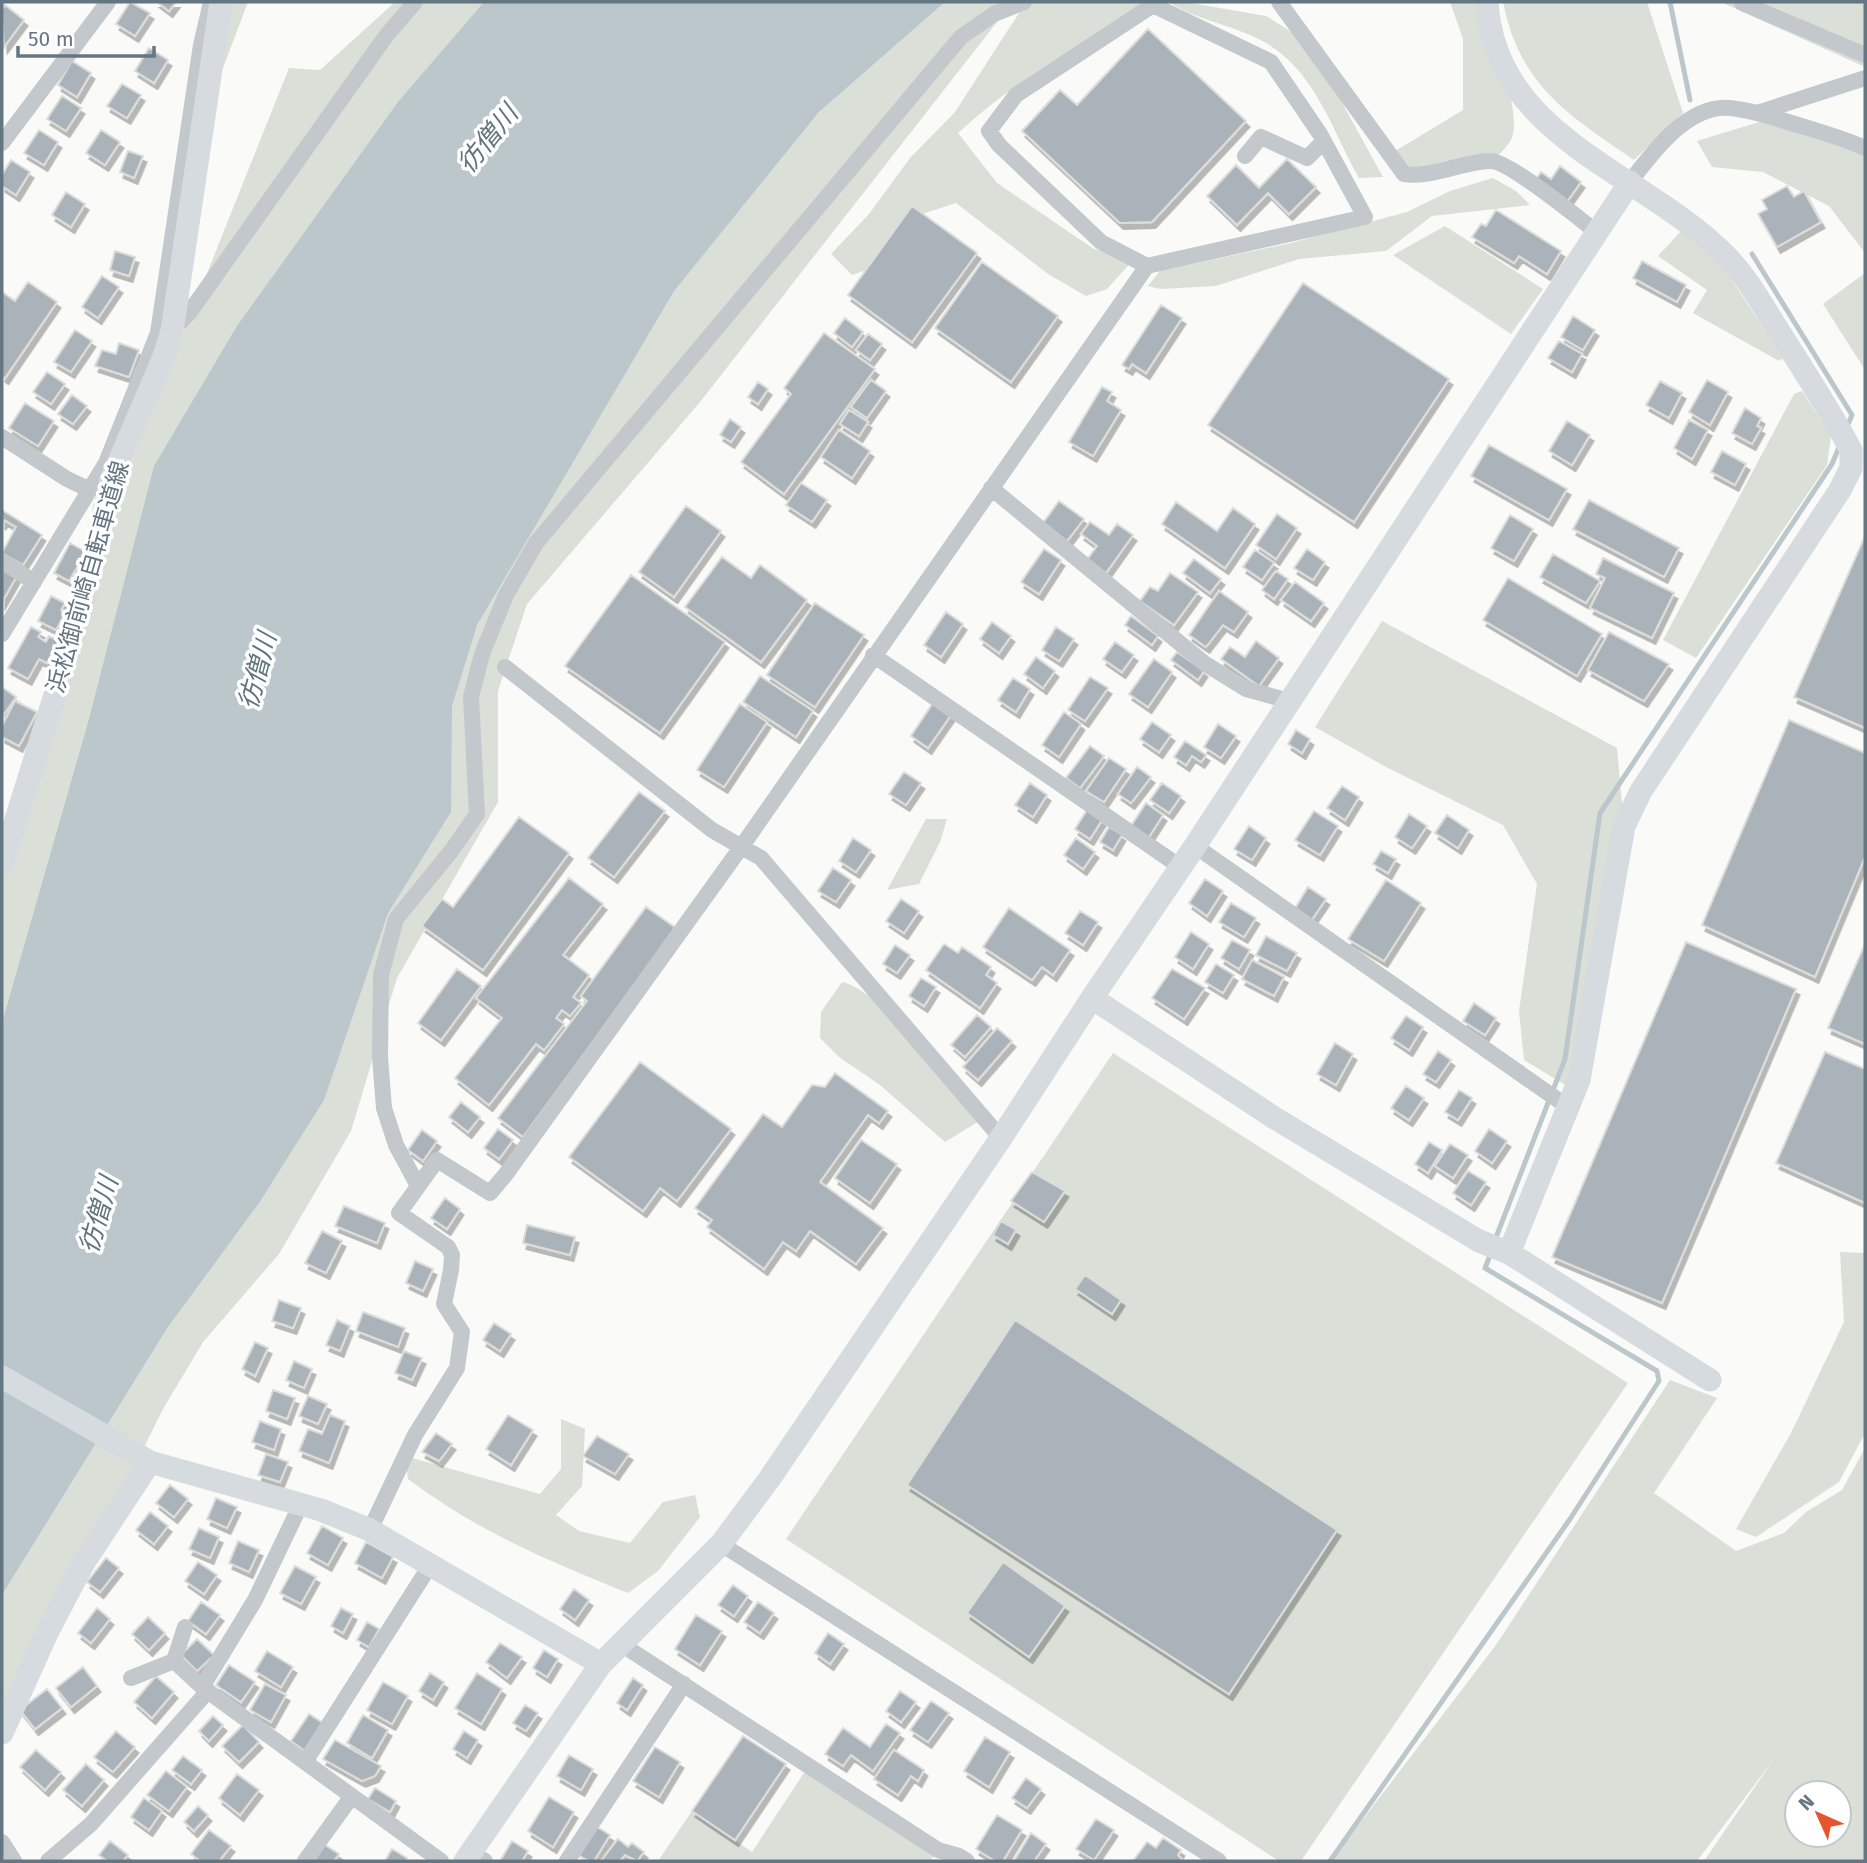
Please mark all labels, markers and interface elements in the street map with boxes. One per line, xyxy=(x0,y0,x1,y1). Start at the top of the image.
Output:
scale bar xyxy=(18,14,154,58)
text: 50 m xyxy=(28,26,74,52)
water label: 彷僧川 xyxy=(451,97,526,179)
street label: 浜松御前崎自転車道線 xyxy=(41,458,135,696)
water label: 彷僧川 xyxy=(233,626,284,713)
water label: 彷僧川 xyxy=(73,1170,125,1257)
north arrow xyxy=(1783,1779,1853,1849)
text: N xyxy=(1794,1790,1819,1815)

